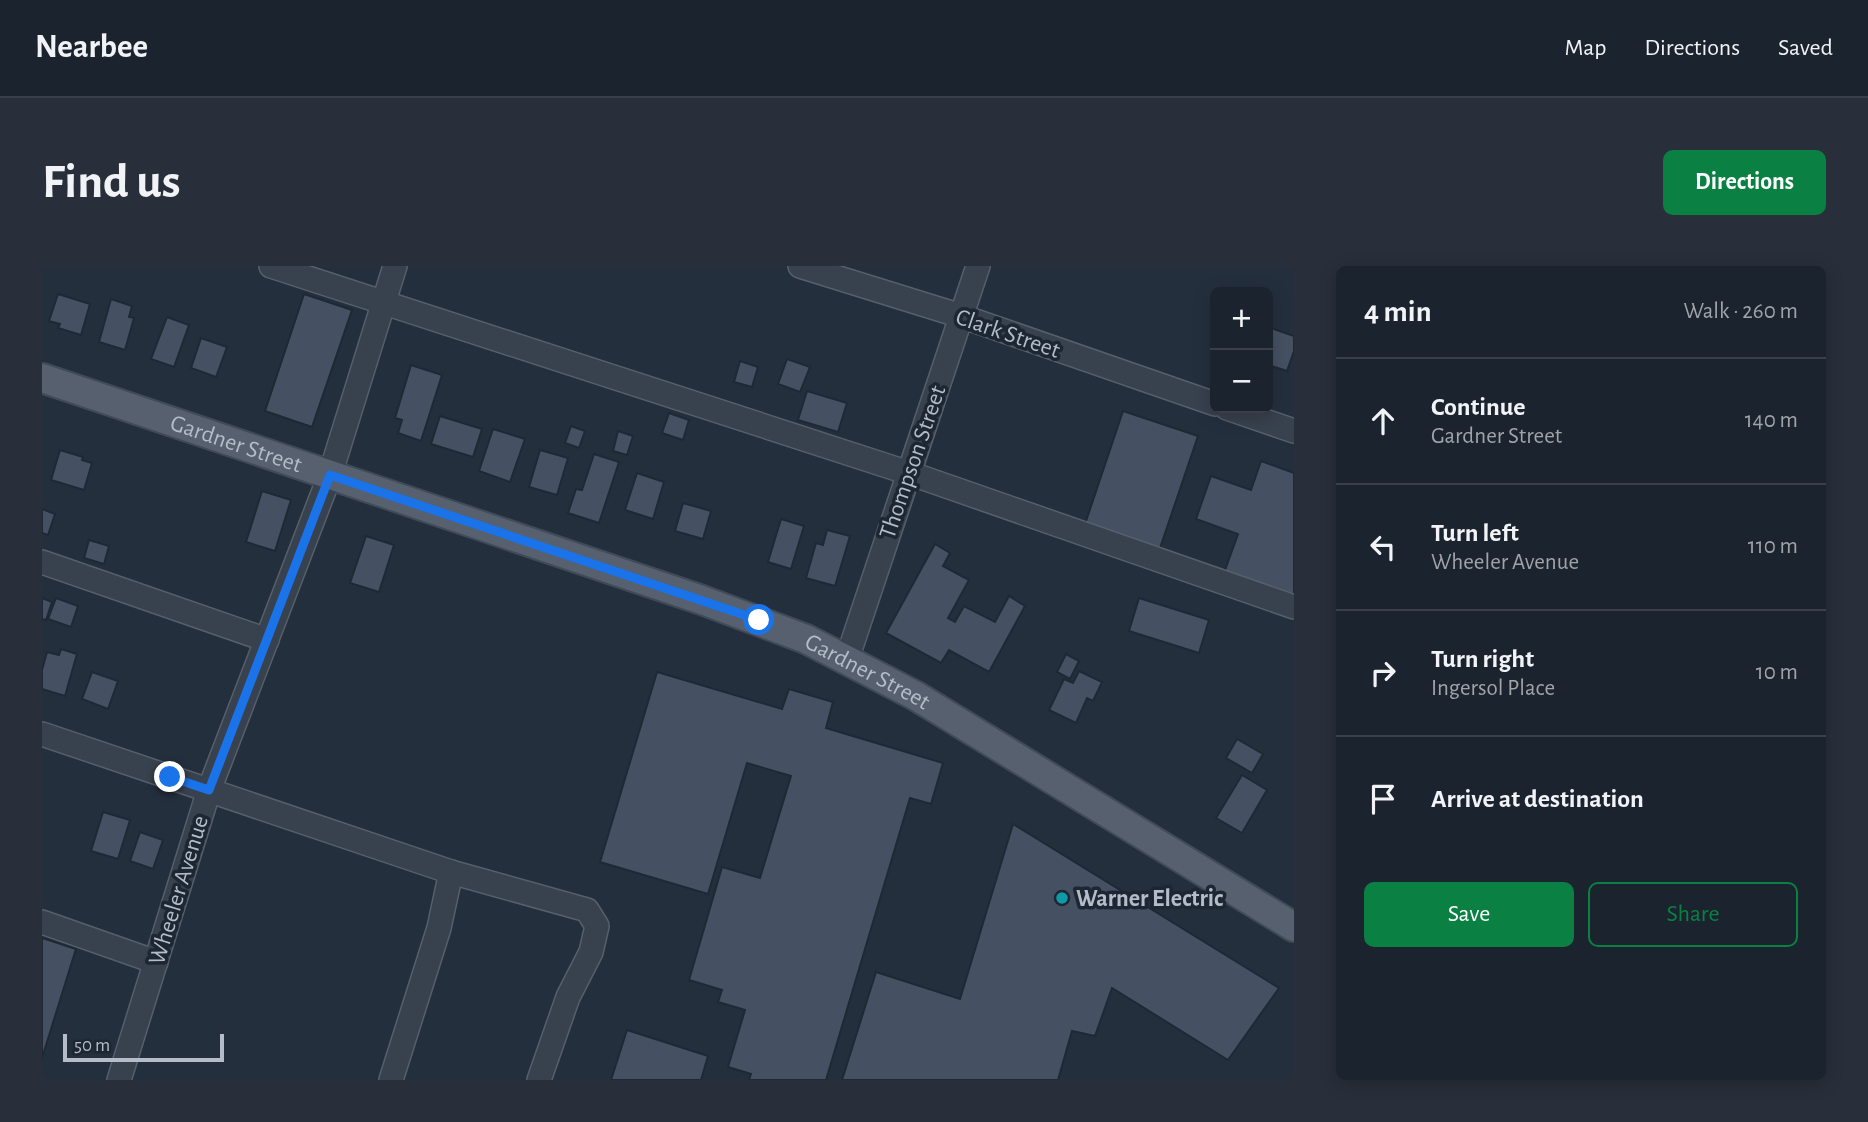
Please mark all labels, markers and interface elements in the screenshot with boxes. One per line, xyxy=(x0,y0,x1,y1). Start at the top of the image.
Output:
text: Nearbee xyxy=(35,31,148,64)
text: Map xyxy=(1564,36,1606,60)
text: Directions xyxy=(1644,36,1740,60)
text: Saved xyxy=(1778,36,1833,60)
button: Directions xyxy=(1663,150,1826,215)
text: Find us xyxy=(42,158,181,207)
map controls xyxy=(1210,287,1273,413)
button: + xyxy=(1210,287,1273,350)
text: 4 min xyxy=(1364,297,1432,327)
text: Walk · 260 m xyxy=(1683,300,1798,323)
street label: Clark Street xyxy=(953,305,1063,363)
button: − xyxy=(1210,350,1273,413)
street label: Thompson Street xyxy=(876,382,950,542)
text: Continue xyxy=(1431,394,1526,420)
icon: ahead xyxy=(1364,402,1402,440)
text: 140 m xyxy=(1745,409,1798,432)
street label: Gardner Street xyxy=(167,411,305,478)
text: Gardner Street xyxy=(1431,425,1562,448)
text: Turn left xyxy=(1431,520,1519,546)
icon: left xyxy=(1364,528,1402,566)
text: 110 m xyxy=(1748,535,1798,558)
text: Wheeler Avenue xyxy=(1431,551,1579,574)
route start xyxy=(743,604,774,635)
street label: Gardner Street xyxy=(801,630,934,715)
text: Turn right xyxy=(1431,646,1534,672)
icon: right xyxy=(1364,654,1402,692)
text: 10 m xyxy=(1756,661,1798,684)
text: Ingersol Place xyxy=(1431,677,1555,700)
route end xyxy=(154,761,185,792)
icon: arrive xyxy=(1364,780,1402,818)
text: Arrive at destination xyxy=(1431,786,1644,812)
street label: Wheeler Avenue xyxy=(145,813,213,968)
button: Save xyxy=(1364,882,1574,947)
button: Share xyxy=(1588,882,1798,947)
place label: Warner Electric xyxy=(1076,887,1223,911)
marker: Warner Electric xyxy=(1054,890,1070,906)
scale bar xyxy=(63,1031,224,1063)
text: 50 m xyxy=(74,1036,110,1055)

